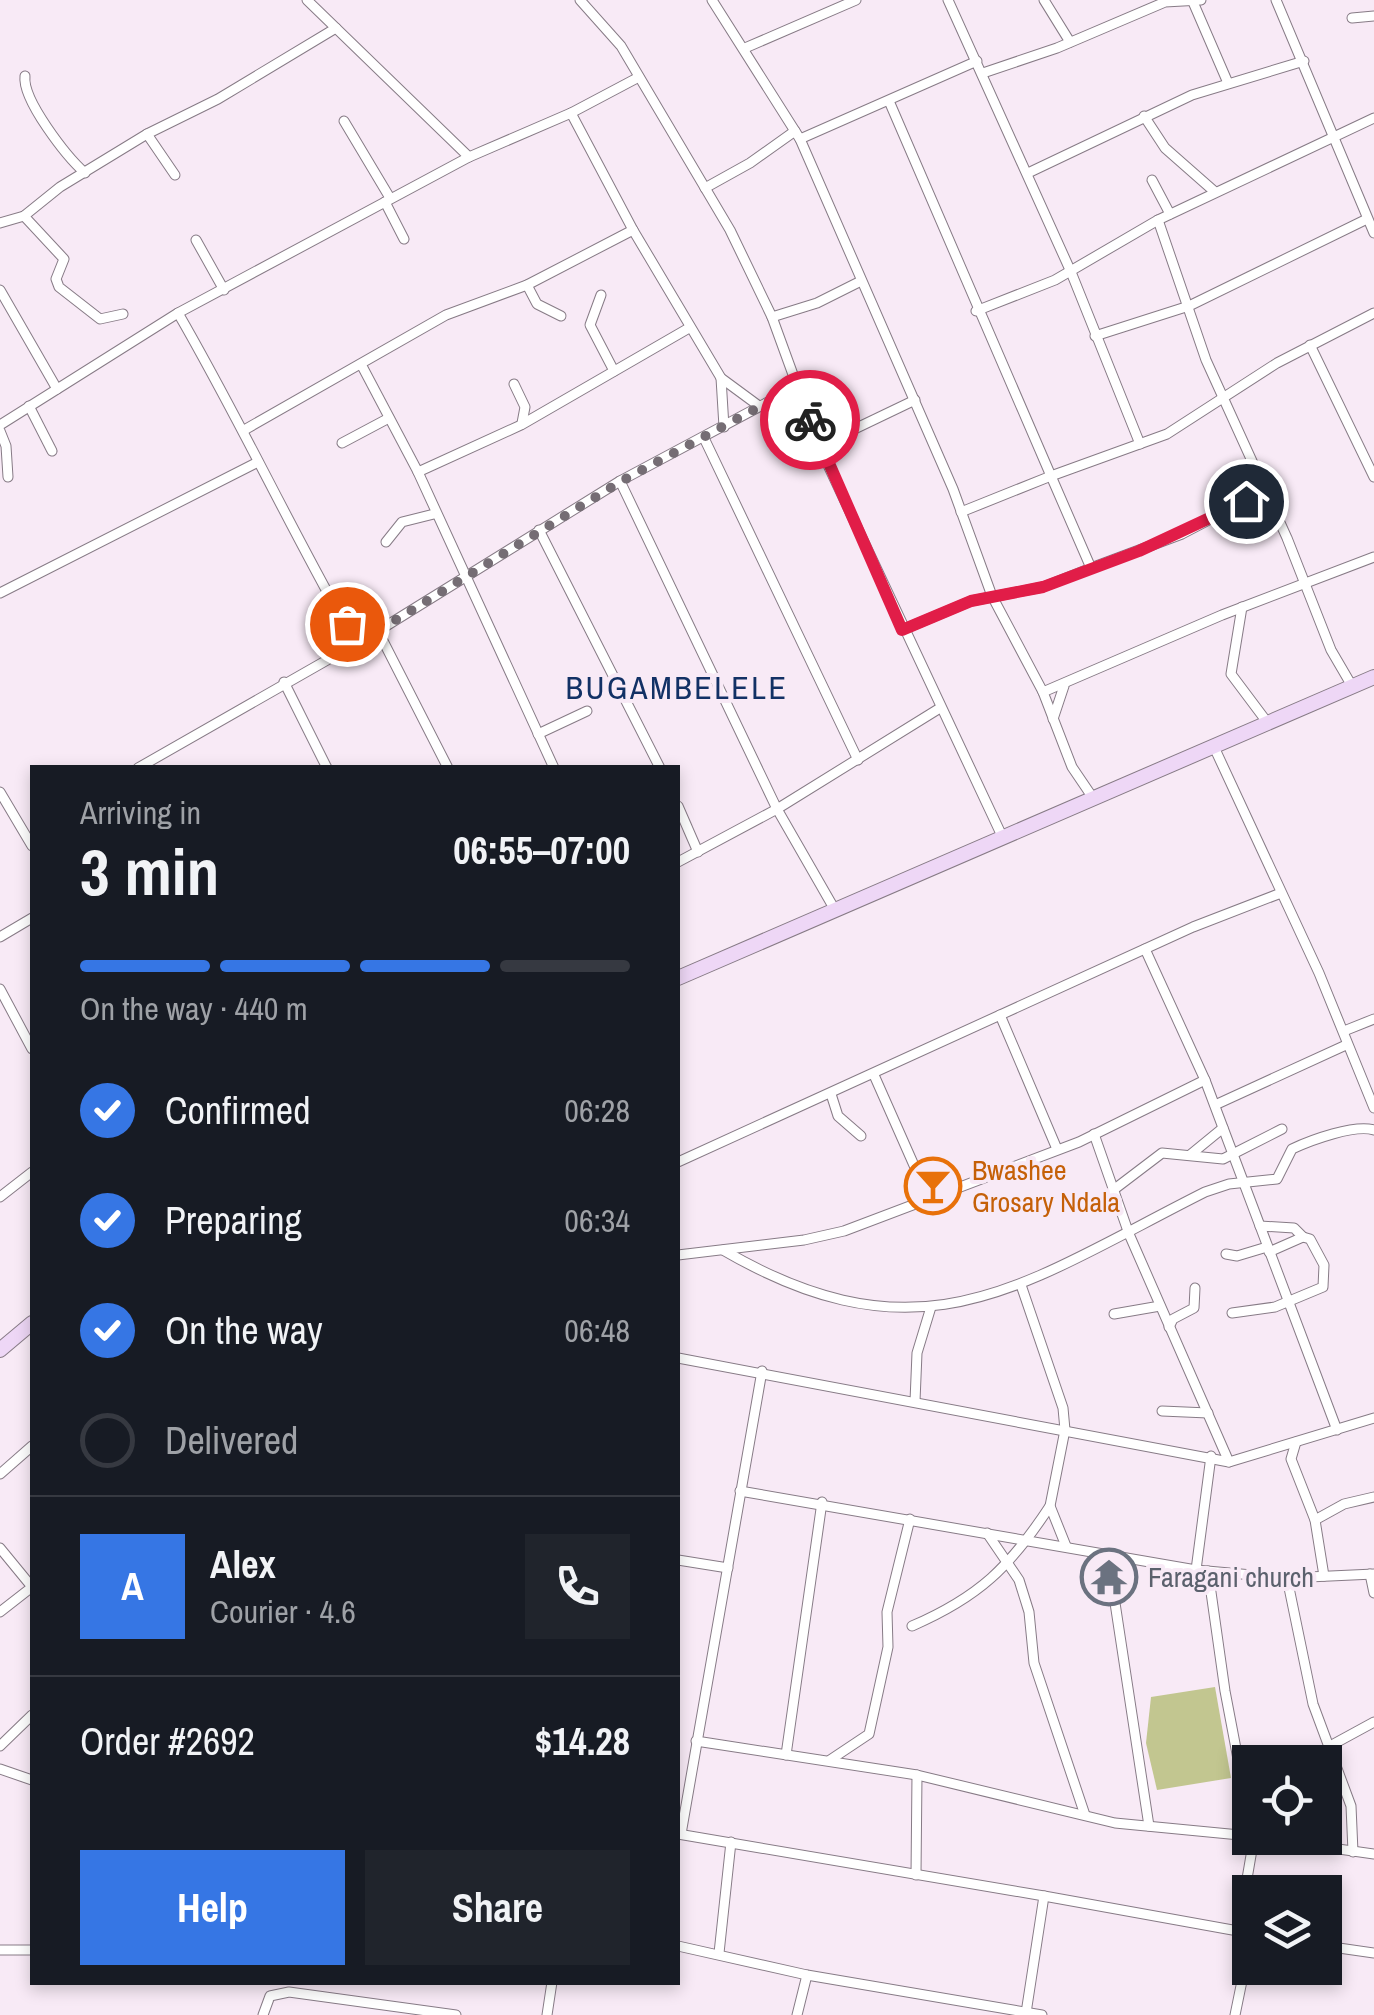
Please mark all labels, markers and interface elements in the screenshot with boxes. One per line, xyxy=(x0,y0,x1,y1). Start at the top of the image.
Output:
courier xyxy=(760,370,860,470)
icon: bike xyxy=(783,393,838,448)
pin xyxy=(1204,459,1289,544)
icon: home xyxy=(1219,474,1274,529)
pin xyxy=(305,582,390,667)
icon: bag xyxy=(320,597,375,652)
district label: BUGAMBELELE xyxy=(566,666,788,709)
text: Arriving in xyxy=(80,791,201,834)
text: 06:55–07:00 xyxy=(453,825,630,876)
text: 3 min xyxy=(80,828,219,915)
text: On the way · 440 m xyxy=(80,987,308,1030)
icon: check xyxy=(80,1083,135,1138)
text: Confirmed xyxy=(165,1085,310,1136)
text: 06:28 xyxy=(564,1089,630,1132)
place label: Bwashee Grosary Ndala xyxy=(972,1151,1120,1221)
bar icon: Bwashee Grosary Ndala xyxy=(903,1156,963,1216)
icon: check xyxy=(80,1193,135,1248)
text: Preparing xyxy=(165,1195,302,1246)
text: 06:34 xyxy=(564,1199,630,1242)
icon: check xyxy=(80,1303,135,1358)
text: On the way xyxy=(165,1305,323,1356)
text: 06:48 xyxy=(564,1309,630,1352)
text: Delivered xyxy=(165,1415,298,1466)
button: phone xyxy=(525,1534,630,1639)
text: Alex xyxy=(210,1539,276,1590)
temple icon: Faragani church xyxy=(1079,1547,1139,1607)
place label: Faragani church xyxy=(1148,1558,1314,1596)
text: A xyxy=(121,1561,144,1612)
text: Courier · 4.6 xyxy=(210,1590,356,1633)
text: Order #2692 xyxy=(80,1716,255,1767)
text: $14.28 xyxy=(535,1716,630,1767)
map controls xyxy=(1232,1745,1342,1985)
button: locate xyxy=(1232,1745,1342,1855)
button: Help xyxy=(80,1850,345,1965)
button: Share xyxy=(365,1850,630,1965)
button: layers xyxy=(1232,1875,1342,1985)

